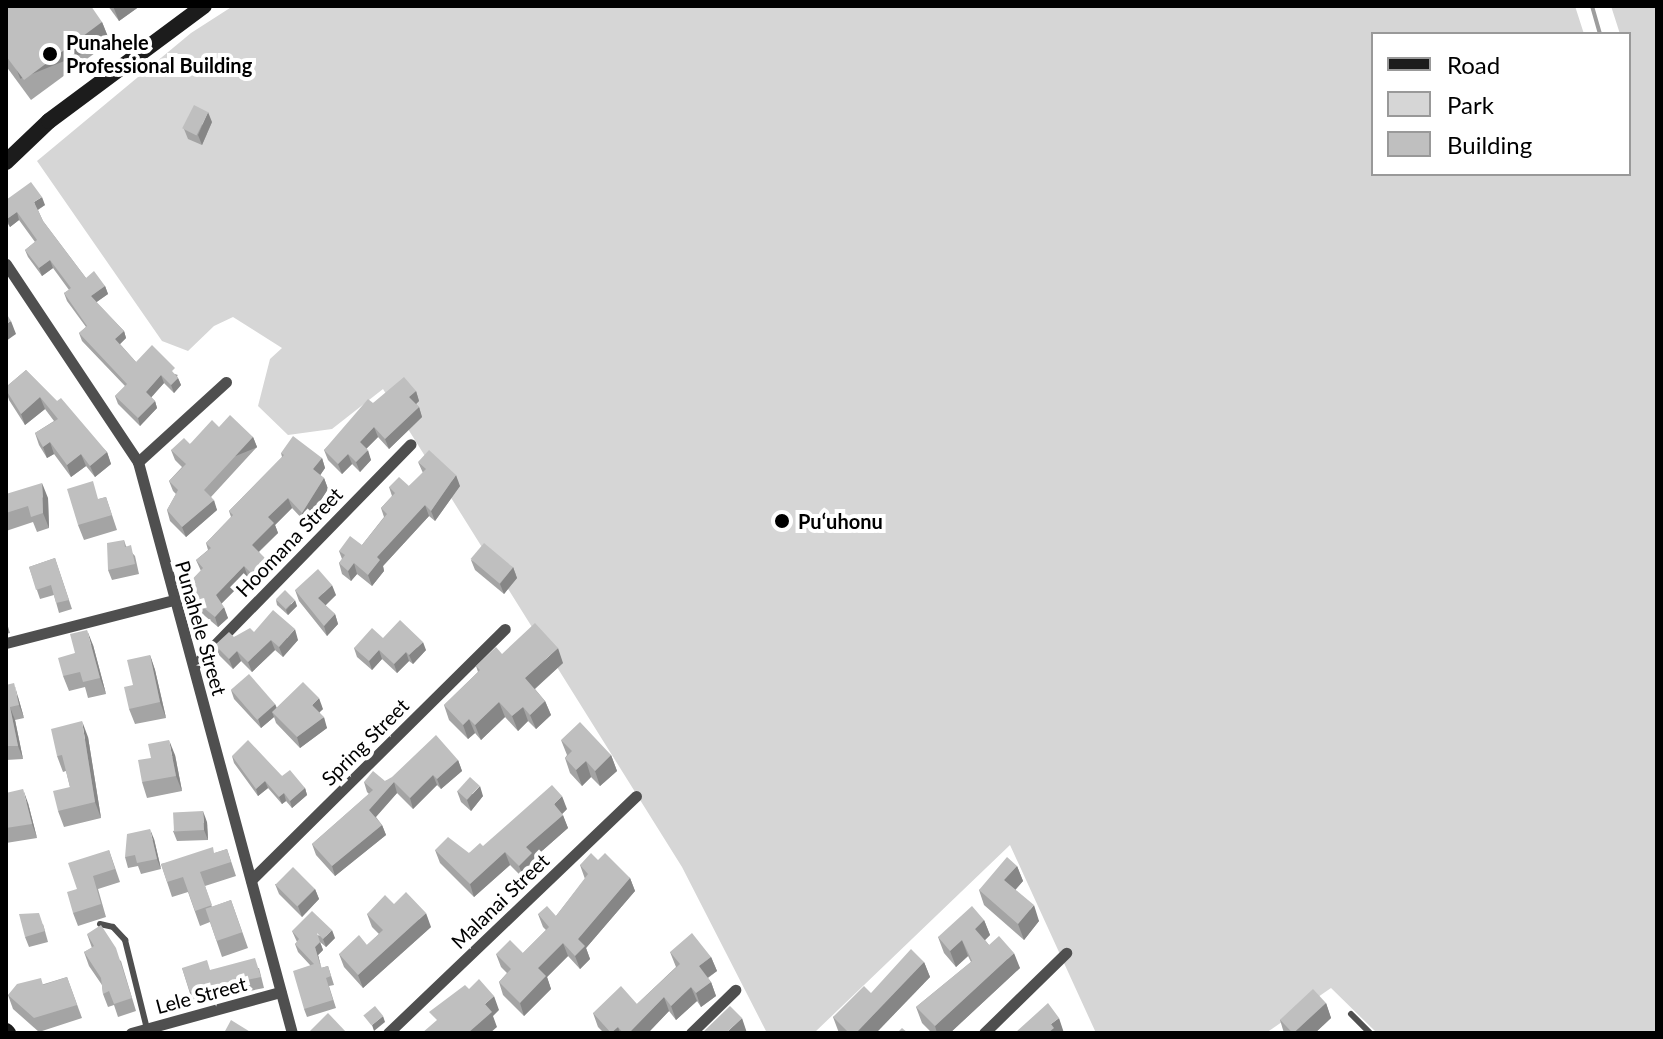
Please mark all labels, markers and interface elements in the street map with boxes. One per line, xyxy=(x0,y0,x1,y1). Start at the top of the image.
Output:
place label: Punahele Professional Building xyxy=(66,30,252,77)
legend xyxy=(1371,32,1631,176)
marker: Punahele Professional Building xyxy=(41,45,59,63)
text: Road xyxy=(1447,50,1500,79)
text: Park xyxy=(1447,90,1494,119)
text: Building xyxy=(1447,130,1532,159)
street label: Hoomana Street xyxy=(231,482,347,602)
place label: Puʻuhonu xyxy=(798,509,883,533)
marker: Puʻuhonu xyxy=(773,512,791,530)
street label: Punahele Street xyxy=(170,558,232,698)
street label: Spring Street xyxy=(316,693,414,791)
street label: Malanai Street xyxy=(446,848,554,954)
street label: Lele Street xyxy=(153,971,249,1019)

